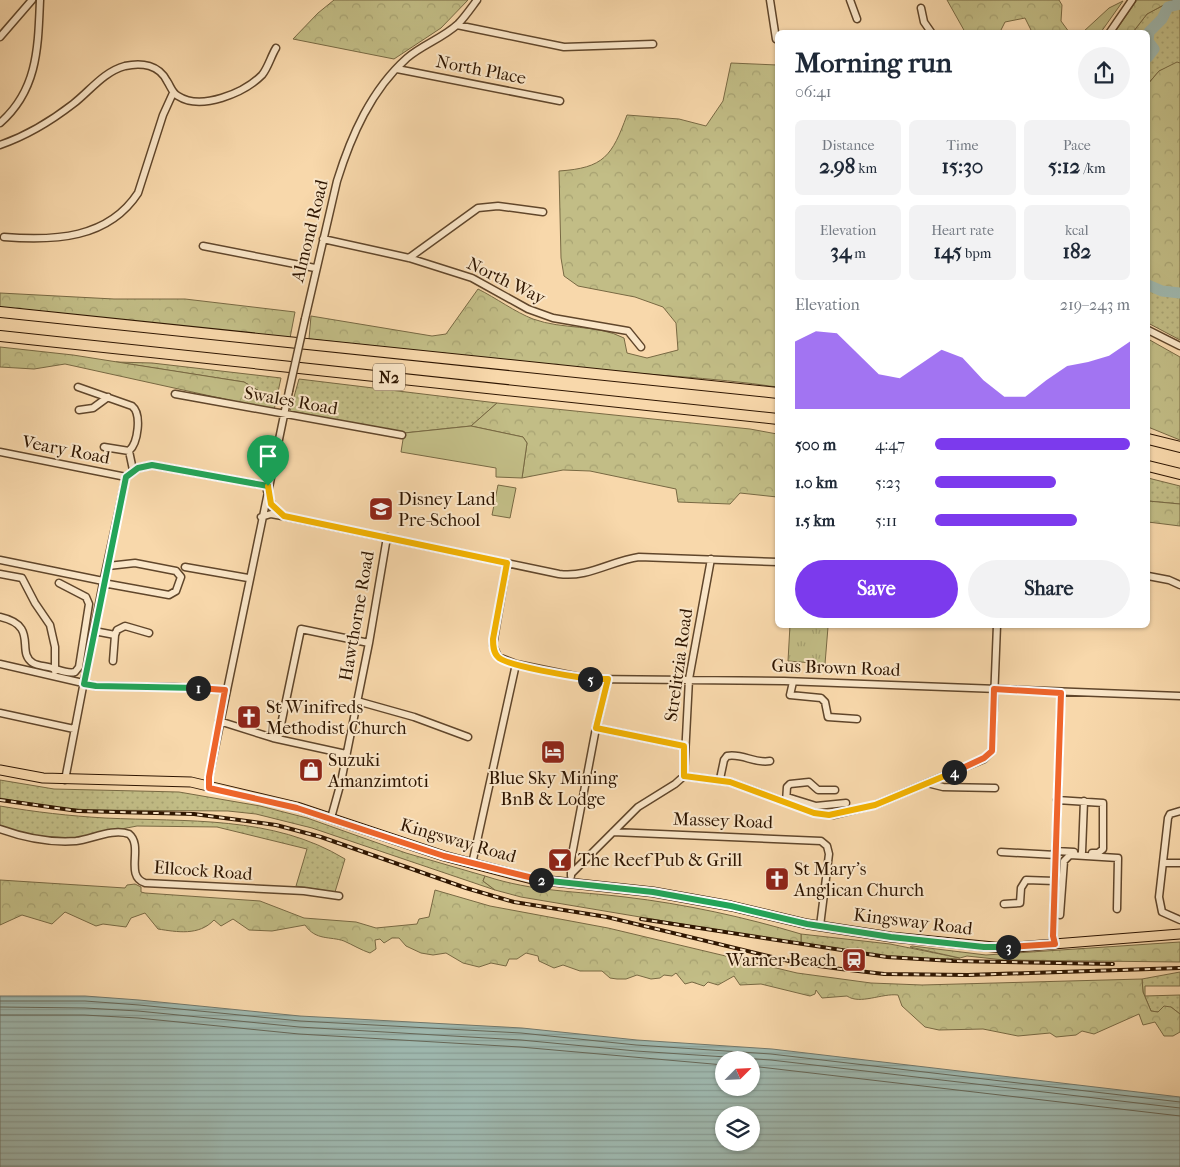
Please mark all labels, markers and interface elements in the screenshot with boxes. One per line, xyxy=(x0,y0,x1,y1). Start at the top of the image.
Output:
text: Morning run xyxy=(795,46,952,79)
button: share xyxy=(1078,47,1130,99)
street label: North Place xyxy=(434,51,528,89)
text: 06:41 xyxy=(795,82,832,101)
text: Distance xyxy=(822,137,874,154)
text: Time xyxy=(947,137,978,154)
text: Pace xyxy=(1063,137,1091,154)
text: 2.98 xyxy=(819,154,855,178)
text: 15:30 xyxy=(942,154,983,178)
text: 5:12 xyxy=(1048,154,1080,178)
text: km xyxy=(855,160,877,177)
text: /km xyxy=(1080,160,1106,177)
street label: Almond Road xyxy=(287,177,333,285)
text: Elevation xyxy=(820,222,876,239)
text: Heart rate xyxy=(931,222,994,239)
text: kcal xyxy=(1065,222,1089,239)
text: 34 xyxy=(830,239,851,263)
text: 145 xyxy=(934,239,962,263)
text: 182 xyxy=(1062,239,1091,263)
text: m xyxy=(851,245,866,262)
text: bpm xyxy=(962,245,991,262)
street label: North Way xyxy=(463,253,550,310)
text: Elevation xyxy=(795,295,860,314)
text: 219–243 m xyxy=(1060,295,1130,314)
road number: N2 xyxy=(373,364,405,391)
street label: Swales Road xyxy=(242,382,340,420)
street label: Veary Road xyxy=(19,431,112,469)
pin xyxy=(247,435,289,486)
text: 500 m xyxy=(795,435,836,454)
text: 4:47 xyxy=(875,435,905,454)
icon: arrive xyxy=(254,442,282,470)
text: 1.0 km xyxy=(795,473,838,492)
text: 5:23 xyxy=(875,473,901,492)
place label: Disney Land Pre-School xyxy=(398,489,496,531)
school or university icon: Disney Land Pre-School xyxy=(368,496,394,522)
text: 1.5 km xyxy=(795,511,835,530)
text: 5:11 xyxy=(875,511,897,530)
street label: Hawthorne Road xyxy=(335,549,379,683)
button: Save xyxy=(795,560,958,618)
button: Share xyxy=(968,560,1130,618)
street label: Strelitzia Road xyxy=(661,607,697,723)
street label: Gus Brown Road xyxy=(771,655,901,681)
pin: 5 xyxy=(578,666,602,692)
text: 5 xyxy=(587,671,594,688)
pin: 1 xyxy=(186,676,210,700)
text: 1 xyxy=(196,680,201,697)
place label: St Winifreds Methodist Church xyxy=(266,697,407,739)
church icon: St Winifreds Methodist Church xyxy=(236,704,262,730)
hotel icon: Blue Sky Mining BnB & Lodge xyxy=(540,739,566,765)
place label: Suzuki Amanzimtoti xyxy=(327,750,429,792)
shop icon: Suzuki Amanzimtoti xyxy=(298,757,324,783)
pin: 4 xyxy=(942,760,966,784)
text: 4 xyxy=(950,764,959,781)
place label: Blue Sky Mining BnB & Lodge xyxy=(488,768,618,810)
street label: Massey Road xyxy=(673,809,774,833)
street label: Kingsway Road xyxy=(398,814,519,868)
bar icon: The Reef Pub & Grill xyxy=(547,847,573,873)
place label: The Reef Pub & Grill xyxy=(578,850,742,871)
street label: Ellcock Road xyxy=(153,857,253,885)
place label: St Mary's Anglican Church xyxy=(793,859,924,901)
church icon: St Mary's Anglican Church xyxy=(764,866,790,892)
pin: 2 xyxy=(528,868,554,892)
text: 2 xyxy=(538,872,545,889)
street label: Kingsway Road xyxy=(852,904,974,940)
pin: 3 xyxy=(996,934,1020,960)
text: 3 xyxy=(1006,939,1011,956)
station icon: Warner Beach xyxy=(841,947,867,973)
place label: Warner Beach xyxy=(725,950,836,971)
north arrow xyxy=(715,1051,760,1096)
map controls xyxy=(715,1051,760,1151)
button: layers xyxy=(715,1106,760,1151)

